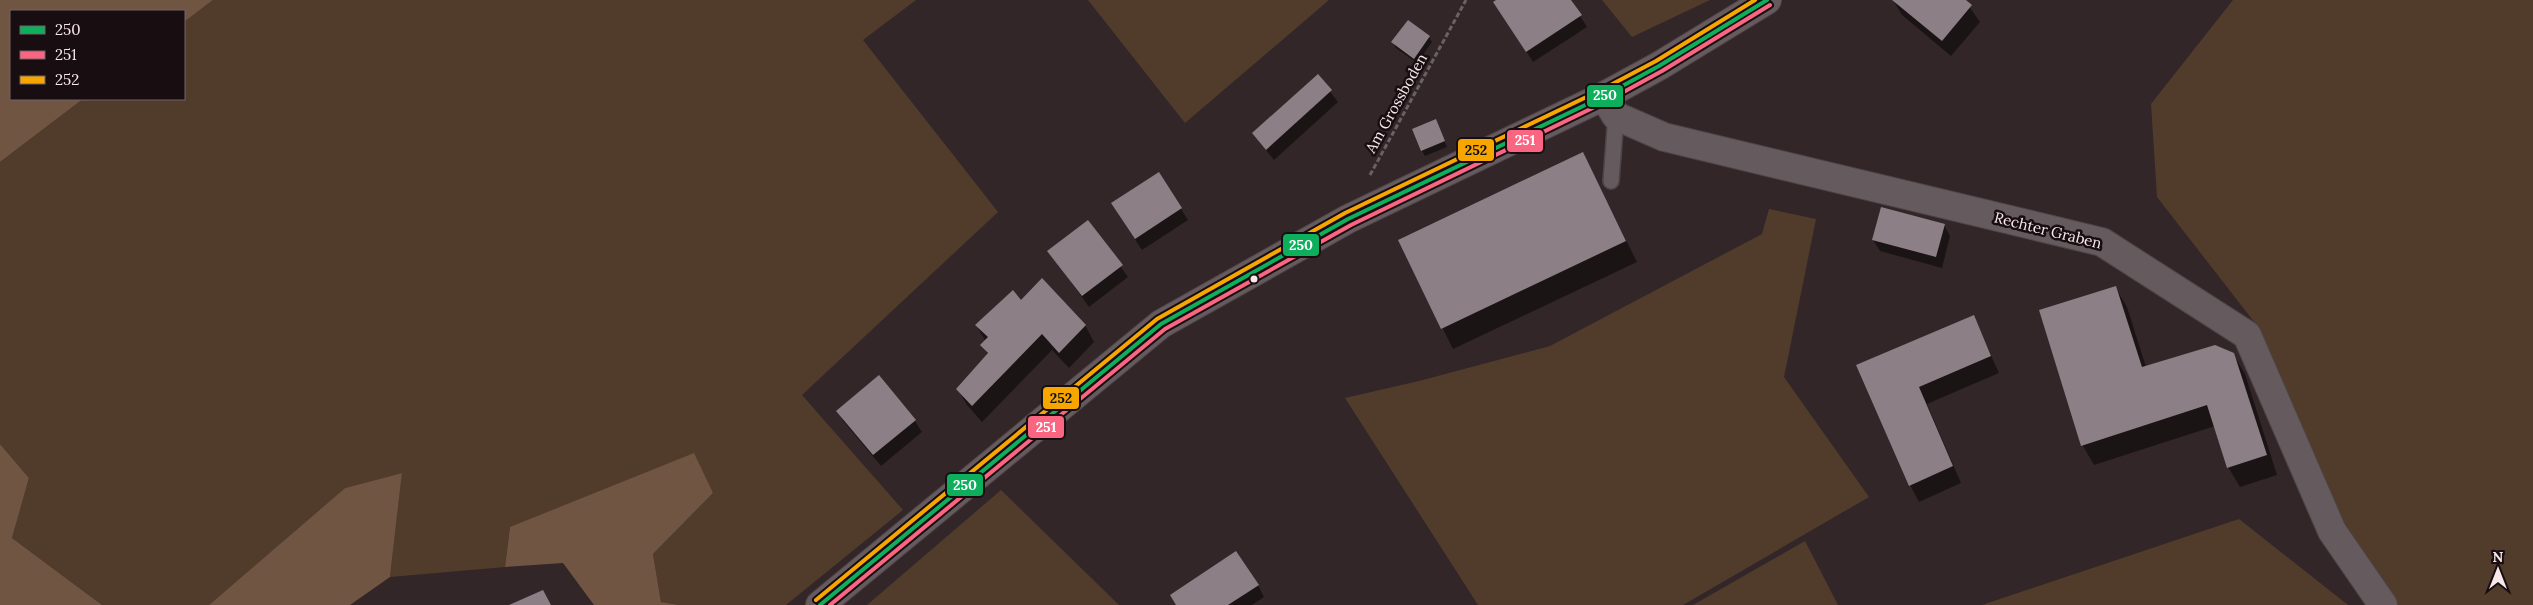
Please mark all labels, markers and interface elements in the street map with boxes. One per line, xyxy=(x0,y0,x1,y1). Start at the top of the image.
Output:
legend xyxy=(10,10,185,100)
text: 250 xyxy=(55,20,81,39)
text: 251 xyxy=(55,45,77,64)
street label: Am Grossboden xyxy=(1360,50,1431,157)
text: 252 xyxy=(55,70,79,89)
line badge: 250 xyxy=(1586,84,1624,108)
text: 250 xyxy=(1593,86,1617,104)
line badge: 251 xyxy=(1506,129,1544,153)
text: 251 xyxy=(1515,131,1536,149)
line badge: 252 xyxy=(1457,138,1495,162)
text: 252 xyxy=(1465,141,1487,159)
street label: Rechter Graben xyxy=(1992,207,2104,253)
line badge: 250 xyxy=(1282,233,1320,257)
text: 250 xyxy=(1289,236,1313,254)
unlabelled marker xyxy=(1249,274,1259,284)
line badge: 252 xyxy=(1042,386,1080,410)
text: 252 xyxy=(1050,389,1072,407)
line badge: 251 xyxy=(1027,415,1065,439)
text: 251 xyxy=(1036,418,1057,436)
line badge: 250 xyxy=(946,473,984,497)
text: 250 xyxy=(953,476,977,494)
north arrow xyxy=(2473,545,2523,595)
text: N xyxy=(2493,548,2504,566)

